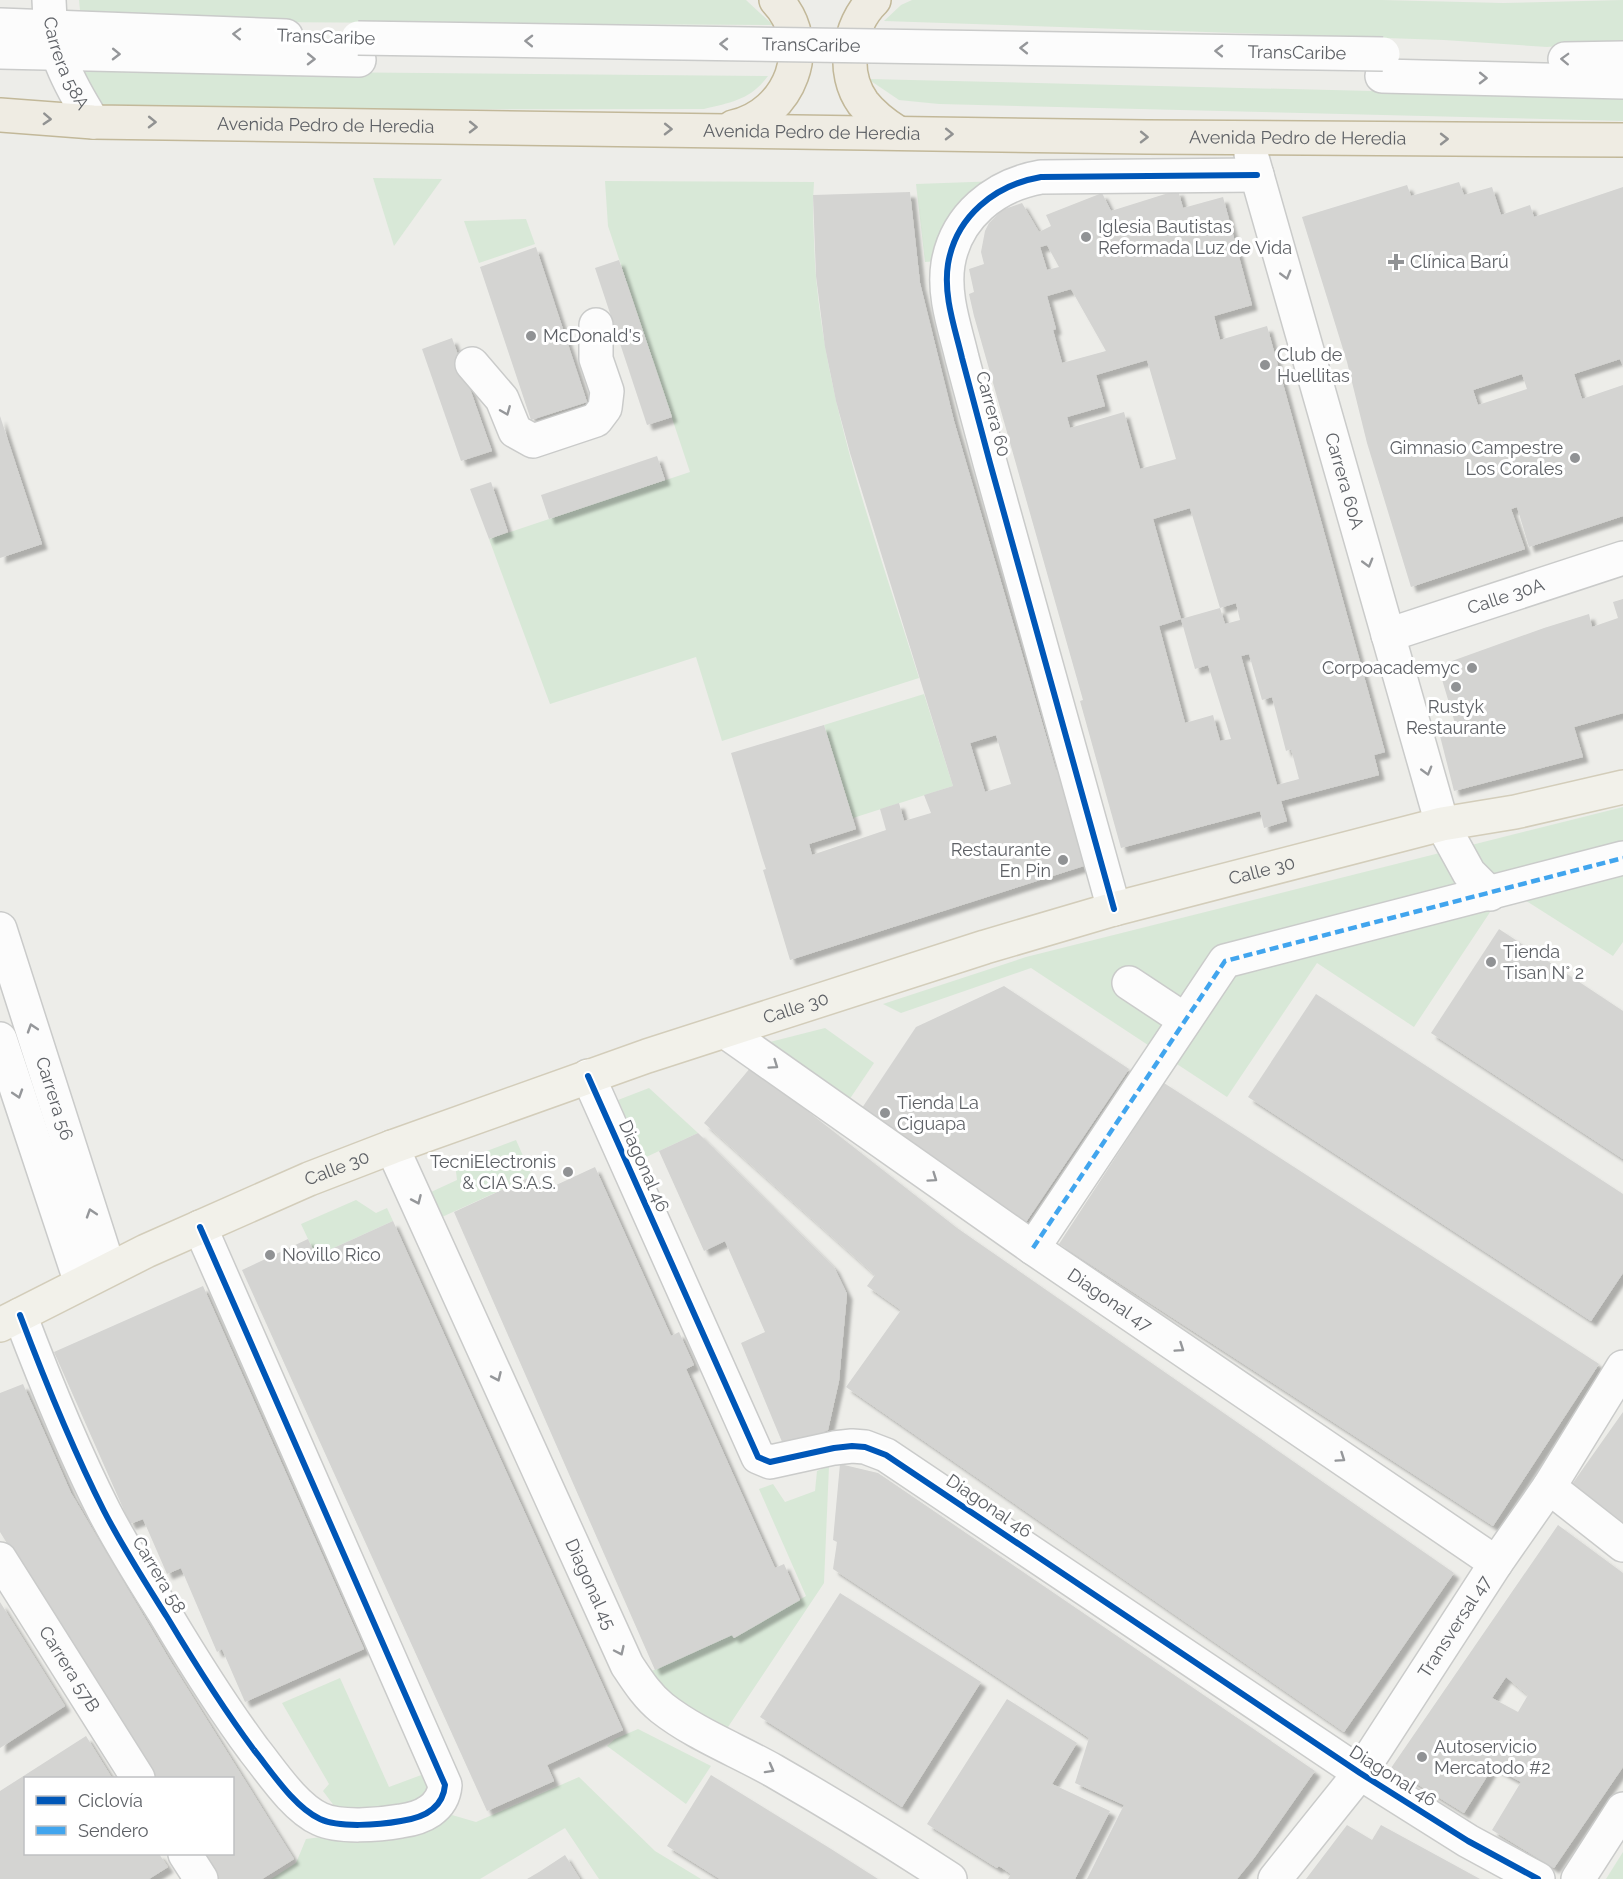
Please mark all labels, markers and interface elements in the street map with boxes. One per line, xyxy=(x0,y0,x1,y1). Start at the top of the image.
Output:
street label: Carrera 58A xyxy=(40,15,94,113)
street label: TransCaribe xyxy=(276,24,376,49)
one-way arrow xyxy=(232,27,241,40)
street label: TransCaribe xyxy=(761,33,861,56)
one-way arrow xyxy=(525,35,534,47)
one-way arrow xyxy=(720,38,729,50)
street label: TransCaribe xyxy=(1247,41,1347,63)
one-way arrow xyxy=(1020,42,1029,55)
one-way arrow xyxy=(1215,45,1224,58)
one-way arrow xyxy=(111,48,120,61)
one-way arrow xyxy=(306,52,315,65)
one-way arrow xyxy=(1560,53,1569,66)
one-way arrow xyxy=(1478,72,1487,85)
one-way arrow xyxy=(42,112,51,125)
street label: Avenida Pedro de Heredia xyxy=(217,113,435,137)
one-way arrow xyxy=(147,116,156,128)
street label: Avenida Pedro de Heredia xyxy=(703,120,920,144)
one-way arrow xyxy=(468,121,477,133)
one-way arrow xyxy=(663,123,672,135)
street label: Avenida Pedro de Heredia xyxy=(1189,126,1406,149)
one-way arrow xyxy=(945,128,954,140)
one-way arrow xyxy=(1140,131,1149,143)
one-way arrow xyxy=(1440,133,1449,145)
place label: Iglesia Bautistas Reformada Luz de Vida xyxy=(1098,216,1292,258)
marker: Iglesia Bautistas Reformada Luz de Vida xyxy=(1079,230,1093,244)
place label: Clínica Barú xyxy=(1410,251,1509,272)
marker: Clínica Barú xyxy=(1387,253,1405,271)
one-way arrow xyxy=(1278,270,1291,280)
place label: McDonald's xyxy=(543,325,641,346)
marker: McDonald's xyxy=(524,329,538,343)
place label: Club de Huellitas xyxy=(1277,344,1350,386)
marker: Club de Huellitas xyxy=(1258,358,1272,372)
street label: Carrera 60 xyxy=(972,369,1015,459)
one-way arrow xyxy=(499,405,512,416)
street label: Carrera 60A xyxy=(1321,430,1368,532)
place label: Gimnasio Campestre Los Corales xyxy=(1390,437,1563,479)
marker: Gimnasio Campestre Los Corales xyxy=(1568,451,1582,465)
one-way arrow xyxy=(1361,557,1373,568)
street label: Calle 30A xyxy=(1465,574,1547,618)
place label: Corpoacademyc xyxy=(1322,657,1460,678)
marker: Corpoacademyc xyxy=(1465,661,1479,675)
marker: Rustyk Restaurante xyxy=(1449,680,1463,694)
place label: Rustyk Restaurante xyxy=(1406,696,1507,738)
one-way arrow xyxy=(1420,765,1432,776)
place label: Restaurante En Pin xyxy=(951,839,1051,881)
street label: Calle 30 xyxy=(1226,852,1297,889)
marker: Restaurante En Pin xyxy=(1056,853,1070,867)
place label: Tienda Tisan N° 2 xyxy=(1503,941,1584,983)
marker: Tienda Tisan N° 2 xyxy=(1484,955,1498,969)
street label: Calle 30 xyxy=(760,987,831,1028)
one-way arrow xyxy=(27,1023,39,1034)
street label: Carrera 56 xyxy=(32,1054,78,1143)
one-way arrow xyxy=(767,1058,778,1069)
one-way arrow xyxy=(11,1089,23,1099)
place label: Tienda La Ciguapa xyxy=(897,1092,979,1134)
marker: Tienda La Ciguapa xyxy=(878,1106,892,1120)
street label: Diagonal 46 xyxy=(615,1117,674,1215)
street label: Calle 30 xyxy=(302,1146,372,1190)
place label: TecniElectronis & CIA S.A.S. xyxy=(430,1151,556,1193)
marker: TecniElectronis & CIA S.A.S. xyxy=(561,1165,575,1179)
one-way arrow xyxy=(926,1171,937,1182)
one-way arrow xyxy=(409,1193,421,1204)
one-way arrow xyxy=(86,1208,99,1219)
place label: Novillo Rico xyxy=(282,1244,381,1265)
marker: Novillo Rico xyxy=(263,1248,277,1262)
street label: Diagonal 47 xyxy=(1064,1264,1156,1336)
one-way arrow xyxy=(1173,1341,1184,1352)
one-way arrow xyxy=(489,1371,501,1382)
one-way arrow xyxy=(1335,1451,1346,1462)
street label: Diagonal 46 xyxy=(943,1469,1036,1542)
street label: Carrera 58 xyxy=(128,1532,191,1617)
street label: Diagonal 45 xyxy=(561,1535,621,1633)
street label: Transversal 47 xyxy=(1413,1571,1495,1682)
street label: Carrera 57B xyxy=(35,1622,105,1715)
one-way arrow xyxy=(613,1644,625,1655)
place label: Autoservicio Mercatodo #2 xyxy=(1434,1736,1551,1778)
street label: Diagonal 46 xyxy=(1346,1741,1441,1811)
marker: Autoservicio Mercatodo #2 xyxy=(1415,1750,1429,1764)
one-way arrow xyxy=(763,1762,774,1773)
legend xyxy=(24,1777,234,1855)
text: Ciclovía xyxy=(78,1790,143,1811)
text: Sendero xyxy=(78,1820,149,1841)

